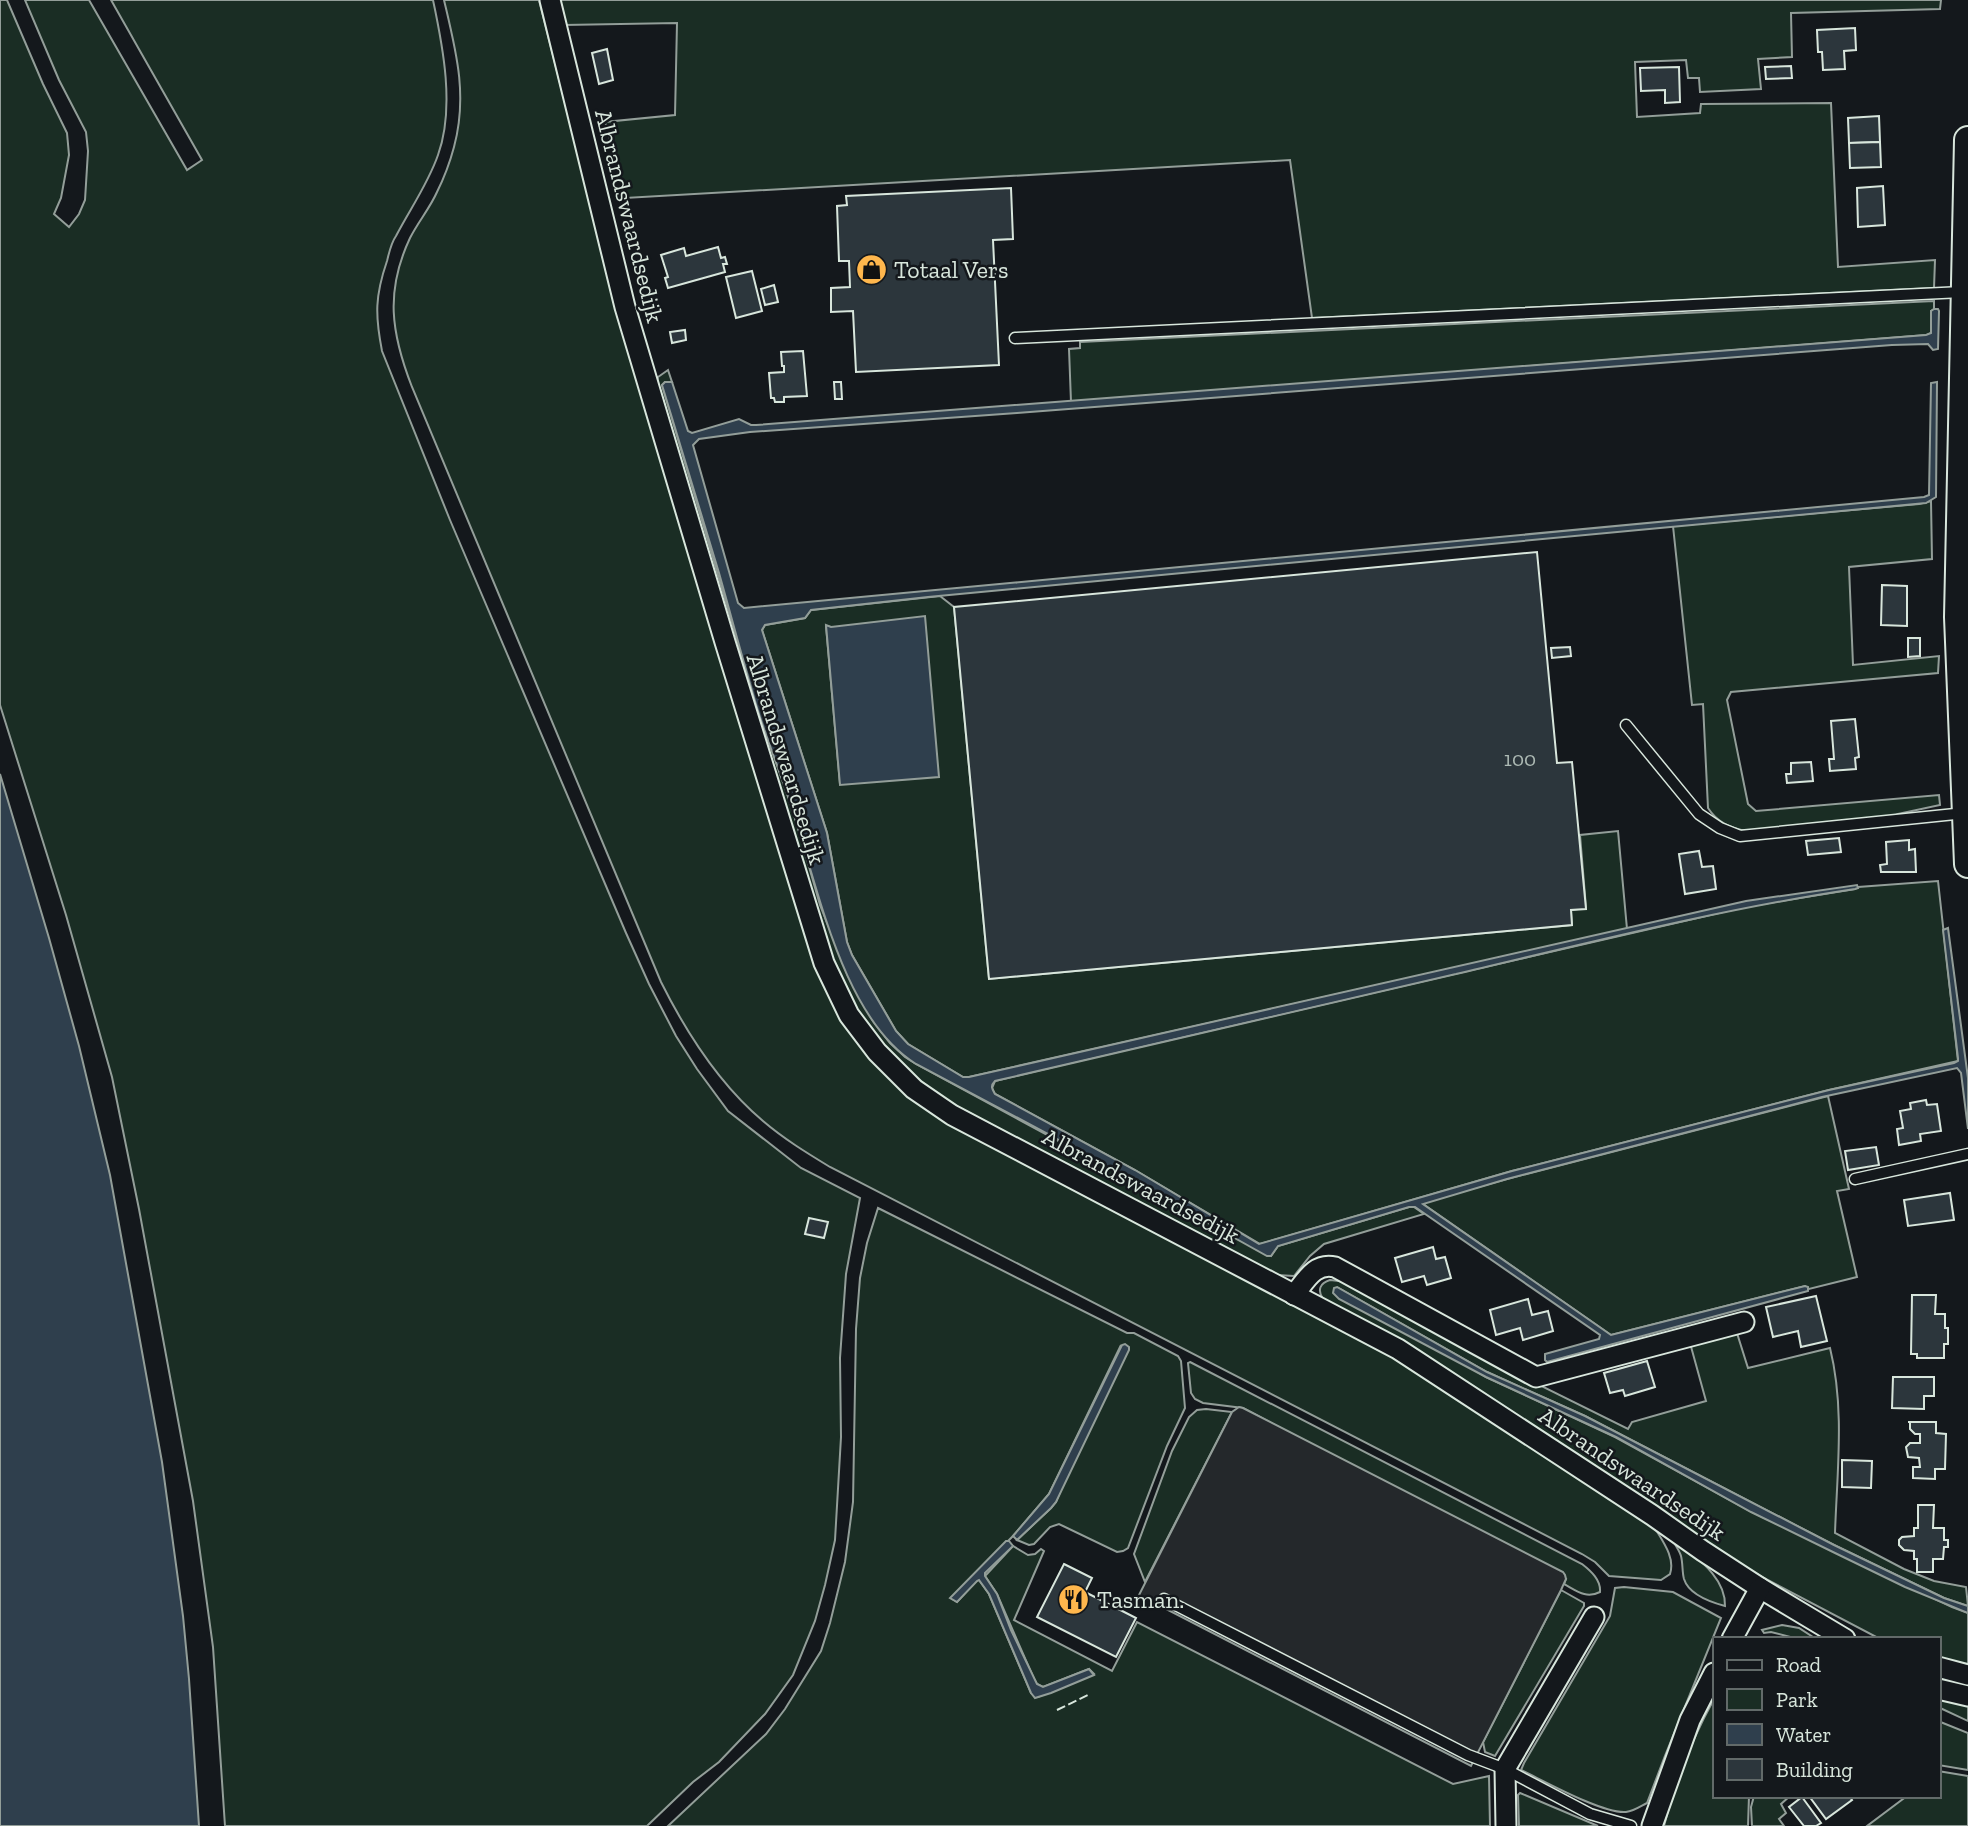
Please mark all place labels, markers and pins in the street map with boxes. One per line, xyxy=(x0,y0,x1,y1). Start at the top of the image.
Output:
shop icon: Totaal Vers xyxy=(854,253,888,287)
place label: Totaal Vers xyxy=(894,255,1009,284)
restaurant icon: Tasman. xyxy=(1057,1583,1091,1617)
place label: Tasman. xyxy=(1097,1585,1184,1614)

